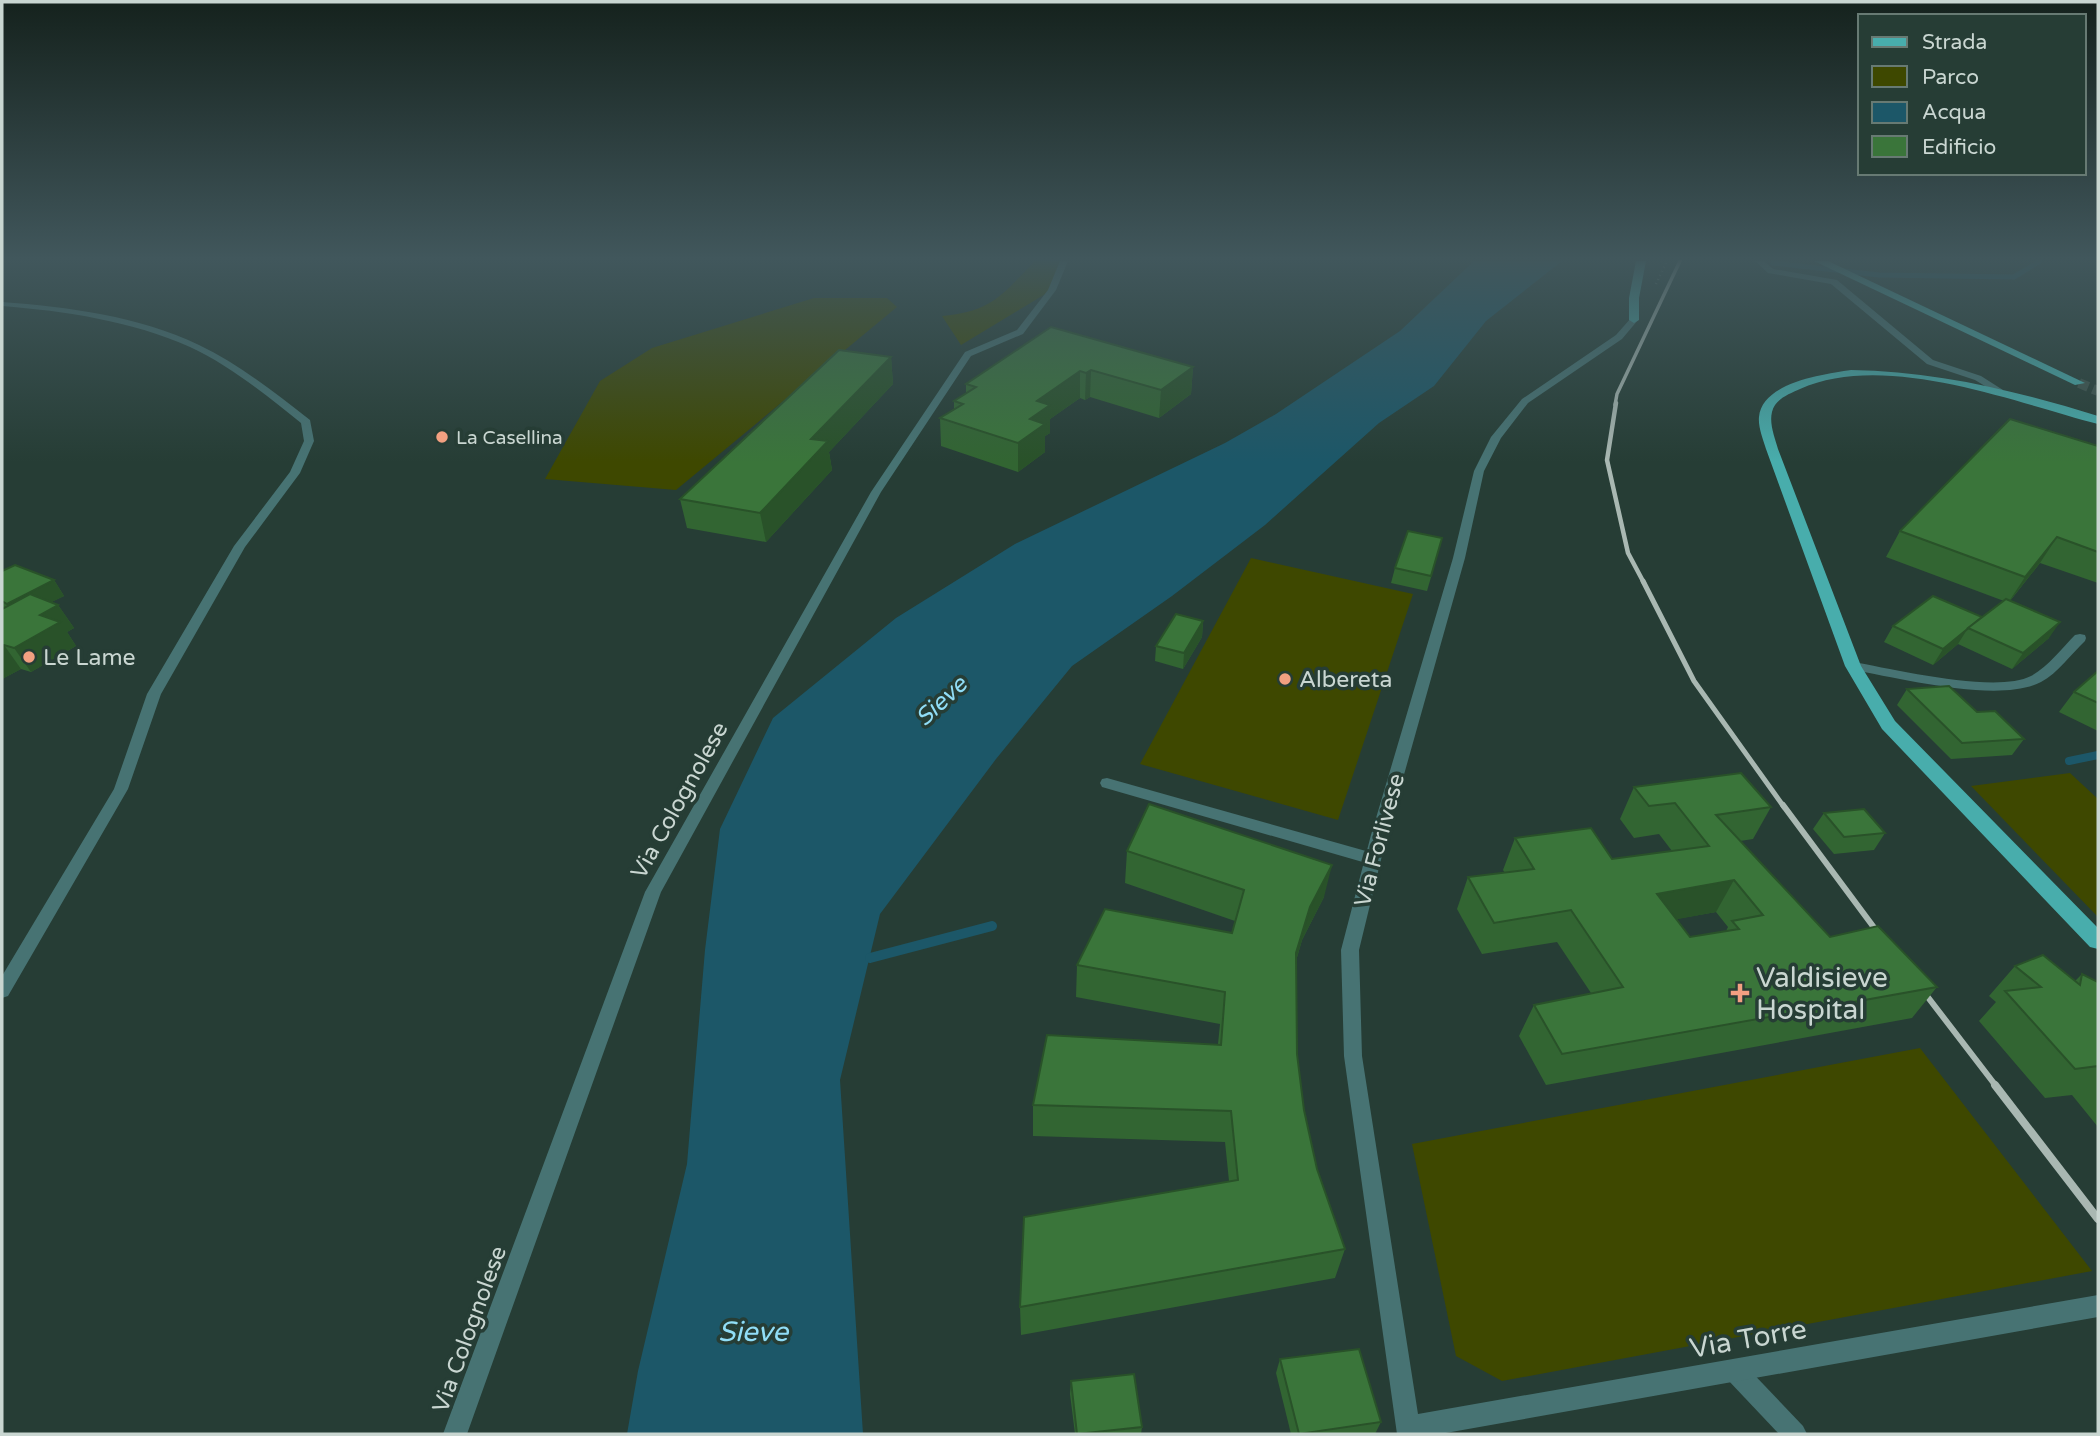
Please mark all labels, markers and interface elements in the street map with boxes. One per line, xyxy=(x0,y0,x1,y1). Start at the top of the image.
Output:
legend xyxy=(1858,14,2086,175)
text: Strada xyxy=(1922,30,1987,55)
text: Parco xyxy=(1922,65,1979,90)
text: Acqua xyxy=(1922,100,1986,125)
text: Edificio xyxy=(1922,135,1996,160)
place label: La Casellina xyxy=(456,427,563,449)
marker: La Casellina xyxy=(434,429,450,445)
place label: Le Lame xyxy=(43,644,136,672)
marker: Le Lame xyxy=(21,649,37,665)
place label: Albereta xyxy=(1299,666,1392,694)
water label: Sieve xyxy=(909,669,974,732)
marker: Albereta xyxy=(1277,671,1293,687)
street label: Via Colognolese xyxy=(625,717,735,884)
street label: Via Forlivese xyxy=(1349,771,1411,910)
place label: Valdisieve Hospital xyxy=(1756,961,1888,1027)
marker: Valdisieve Hospital xyxy=(1730,983,1750,1003)
street label: Via Colognolese xyxy=(427,1242,513,1416)
street label: Via Torre xyxy=(1687,1312,1809,1366)
water label: Sieve xyxy=(718,1315,790,1349)

